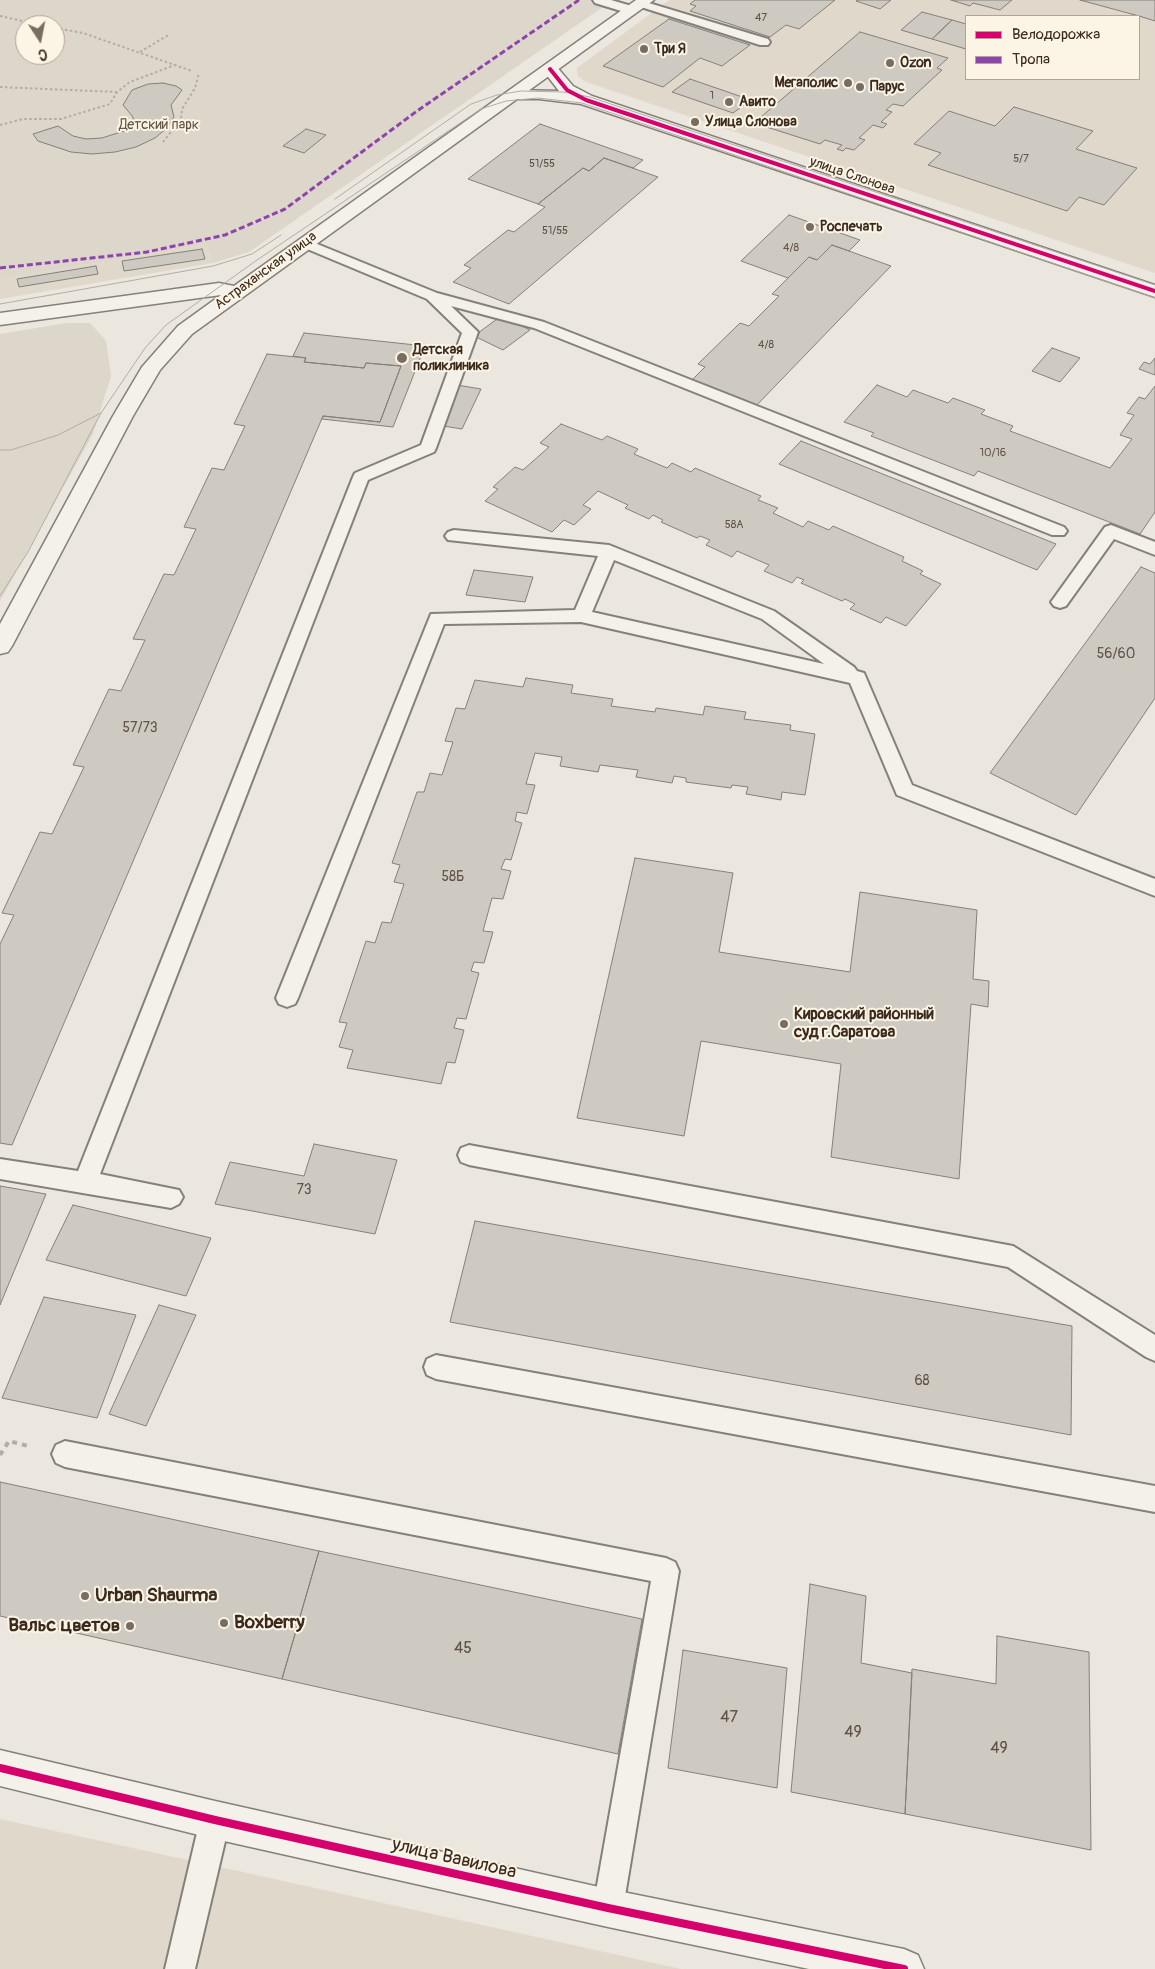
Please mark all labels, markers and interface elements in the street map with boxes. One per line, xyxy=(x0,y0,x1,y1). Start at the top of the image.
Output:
house number: 47 xyxy=(755,11,767,25)
north arrow xyxy=(15,15,65,65)
legend xyxy=(965,15,1140,80)
text: Велодорожка xyxy=(1012,25,1100,44)
place label: Три Я xyxy=(654,41,686,57)
marker: Три Я xyxy=(638,43,650,55)
text: С xyxy=(37,45,49,63)
text: Тропа xyxy=(1012,50,1050,69)
place label: Ozon xyxy=(900,55,931,71)
marker: Ozon xyxy=(884,57,896,69)
place label: Мегаполис xyxy=(774,75,838,91)
marker: Мегаполис xyxy=(842,77,854,89)
place label: Парус xyxy=(870,79,905,95)
marker: Парус xyxy=(854,81,866,93)
house number: 1 xyxy=(710,89,714,103)
place label: Авито xyxy=(739,94,776,110)
marker: Авито xyxy=(723,96,735,108)
place label: Улица Слонова xyxy=(705,114,797,130)
marker: Улица Слонова xyxy=(689,116,701,128)
park label: Детский парк xyxy=(119,117,199,133)
house number: 5/7 xyxy=(1013,152,1029,166)
street label: улица Слонова xyxy=(807,154,897,198)
house number: 51/55 xyxy=(529,157,555,171)
place label: Роспечать xyxy=(820,219,883,235)
marker: Роспечать xyxy=(804,221,816,233)
house number: 51/55 xyxy=(542,224,568,238)
street label: Астраханская улица xyxy=(212,228,320,314)
house number: 4/8 xyxy=(783,241,799,255)
house number: 4/8 xyxy=(758,338,774,352)
place label: Детская поликлиника xyxy=(413,342,489,374)
marker: Детская поликлиника xyxy=(395,351,409,365)
house number: 10/16 xyxy=(980,446,1006,460)
house number: 58А xyxy=(725,518,743,532)
house number: 56/60 xyxy=(1097,646,1135,662)
house number: 57/73 xyxy=(122,720,158,736)
house number: 58Б xyxy=(441,869,465,885)
place label: Кировский районный суд г.Саратова xyxy=(794,1005,934,1043)
marker: Кировский районный суд г.Саратова xyxy=(778,1018,790,1030)
house number: 73 xyxy=(296,1182,312,1198)
house number: 68 xyxy=(914,1373,930,1389)
place label: Urban Shaurma xyxy=(95,1585,217,1607)
marker: Urban Shaurma xyxy=(79,1590,91,1602)
place label: Boxberry xyxy=(234,1612,305,1634)
place label: Вальс цветов xyxy=(8,1615,120,1637)
marker: Boxberry xyxy=(218,1617,230,1629)
marker: Вальс цветов xyxy=(124,1620,136,1632)
house number: 45 xyxy=(454,1639,472,1659)
house number: 47 xyxy=(720,1708,738,1728)
house number: 49 xyxy=(844,1723,862,1743)
house number: 49 xyxy=(990,1739,1008,1759)
street label: улица Вавилова xyxy=(389,1834,519,1884)

